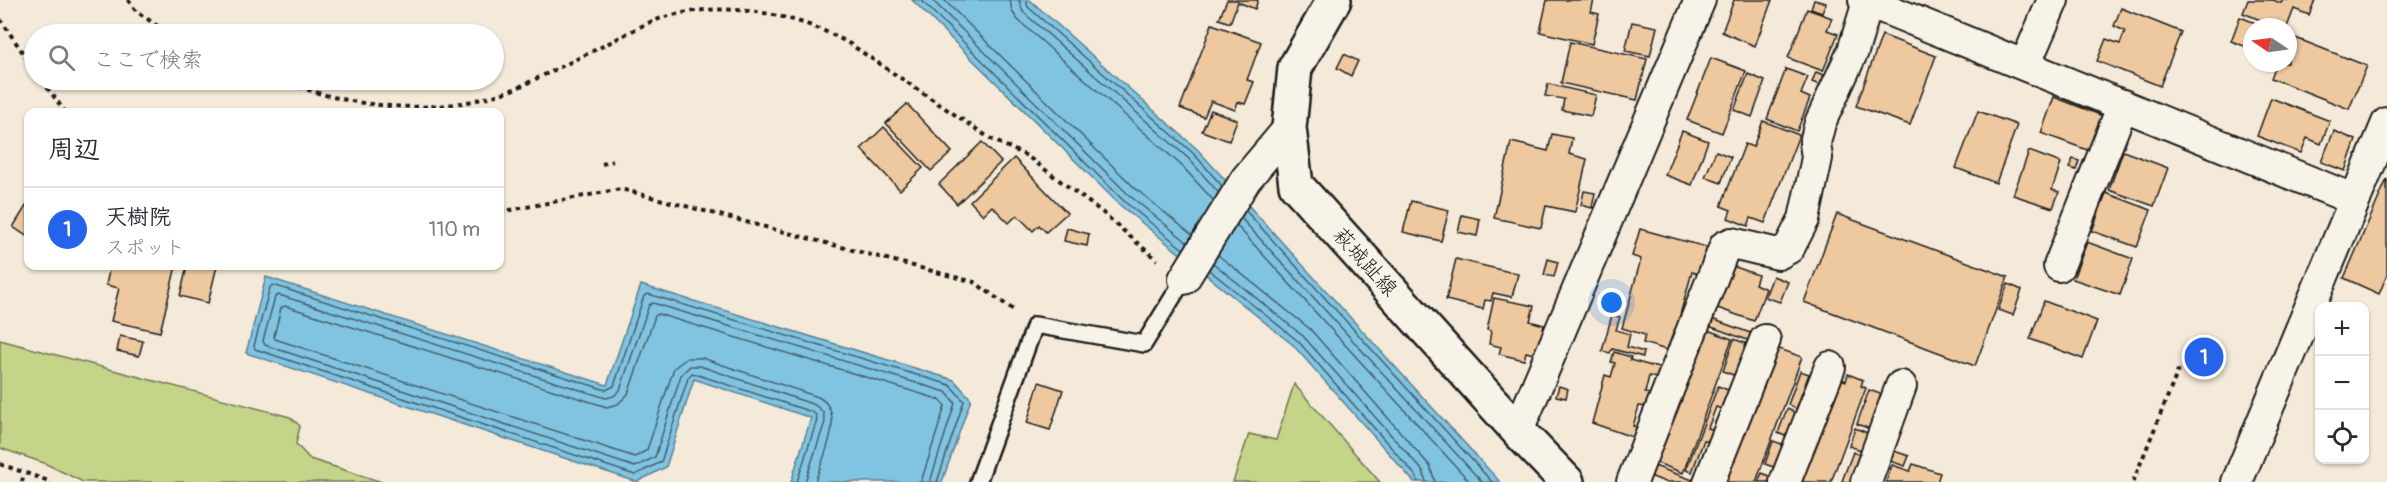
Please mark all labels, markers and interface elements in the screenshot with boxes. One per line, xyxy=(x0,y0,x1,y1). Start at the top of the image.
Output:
north arrow xyxy=(2243,18,2297,72)
search box xyxy=(24,24,504,90)
icon: search xyxy=(45,41,78,74)
text: ここで検索 xyxy=(93,46,203,74)
text: 周辺 xyxy=(48,134,100,166)
text: 天樹院 xyxy=(105,203,171,231)
text: 1 xyxy=(64,217,71,242)
text: 110 m xyxy=(429,217,480,242)
street label: 萩城趾線 xyxy=(1327,222,1403,302)
text: スポット xyxy=(105,235,185,260)
your location xyxy=(1597,288,1626,317)
map controls xyxy=(2315,302,2369,464)
button: + xyxy=(2315,302,2369,356)
pin: 1 xyxy=(2184,334,2224,380)
button: − xyxy=(2315,356,2369,410)
button: locate xyxy=(2315,410,2369,464)

